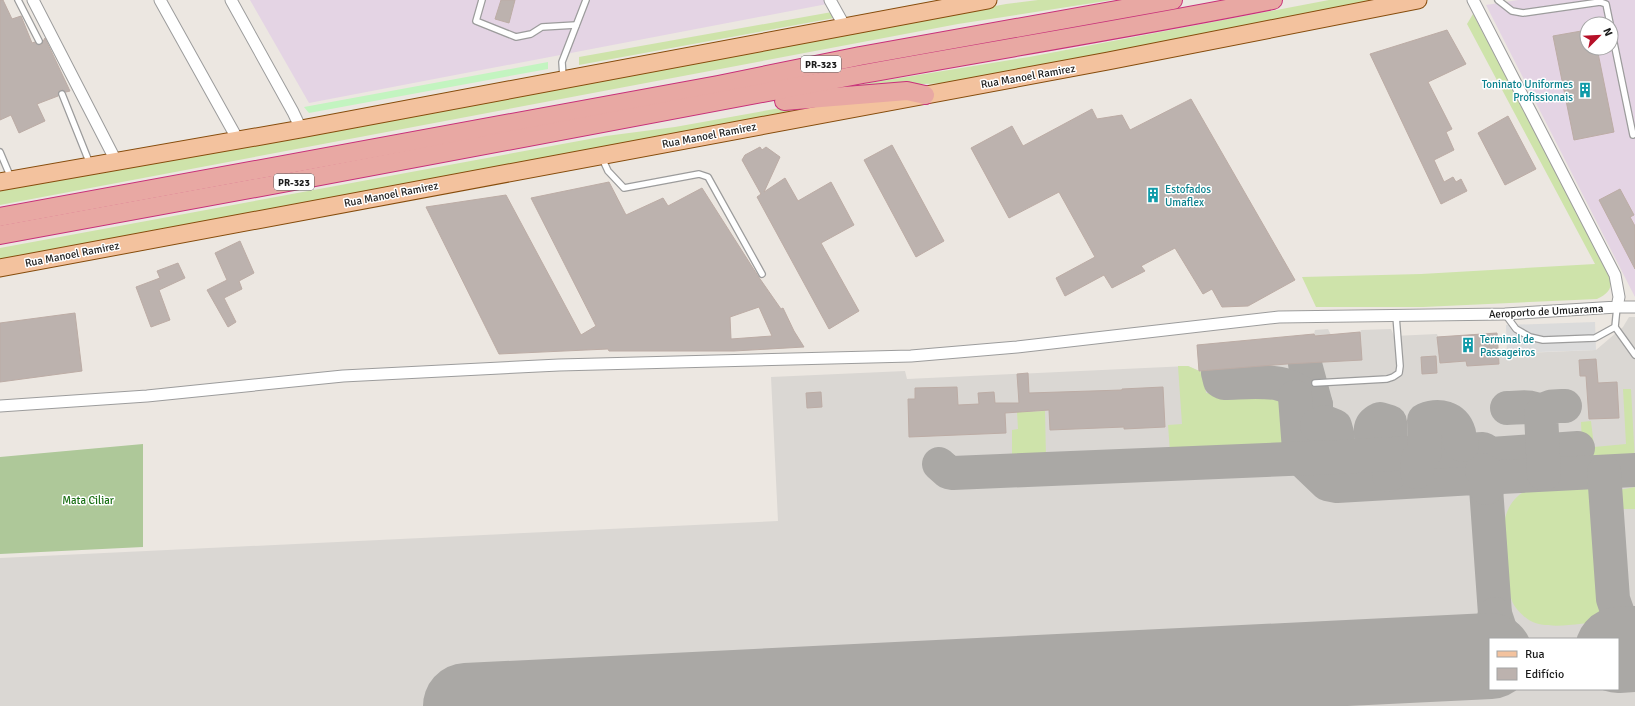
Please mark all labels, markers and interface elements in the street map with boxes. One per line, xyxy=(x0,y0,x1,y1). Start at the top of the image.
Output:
north arrow xyxy=(1579,16,1619,56)
text: N xyxy=(1600,26,1615,38)
road number: PR-323 xyxy=(801,56,841,72)
street label: Rua Manoel Ramirez xyxy=(980,62,1076,91)
place label: Toninato Uniformes Profissionais xyxy=(1482,78,1573,104)
building icon: Toninato Uniformes Profissionais xyxy=(1576,81,1594,99)
street label: Rua Manoel Ramirez xyxy=(661,120,757,151)
road number: PR-323 xyxy=(274,174,314,190)
street label: Rua Manoel Ramirez xyxy=(343,179,439,210)
place label: Estofados Umaflex xyxy=(1165,183,1211,209)
building icon: Estofados Umaflex xyxy=(1144,186,1162,204)
street label: Rua Manoel Ramirez xyxy=(24,239,120,270)
street label: Aeroporto de Umuarama xyxy=(1488,302,1604,321)
place label: Terminal de Passageiros xyxy=(1480,333,1536,359)
building icon: Terminal de Passageiros xyxy=(1459,336,1477,354)
park label: Mata Ciliar xyxy=(62,494,114,507)
legend xyxy=(1489,638,1619,690)
text: Rua xyxy=(1525,647,1545,662)
text: Edifício xyxy=(1525,667,1564,682)

